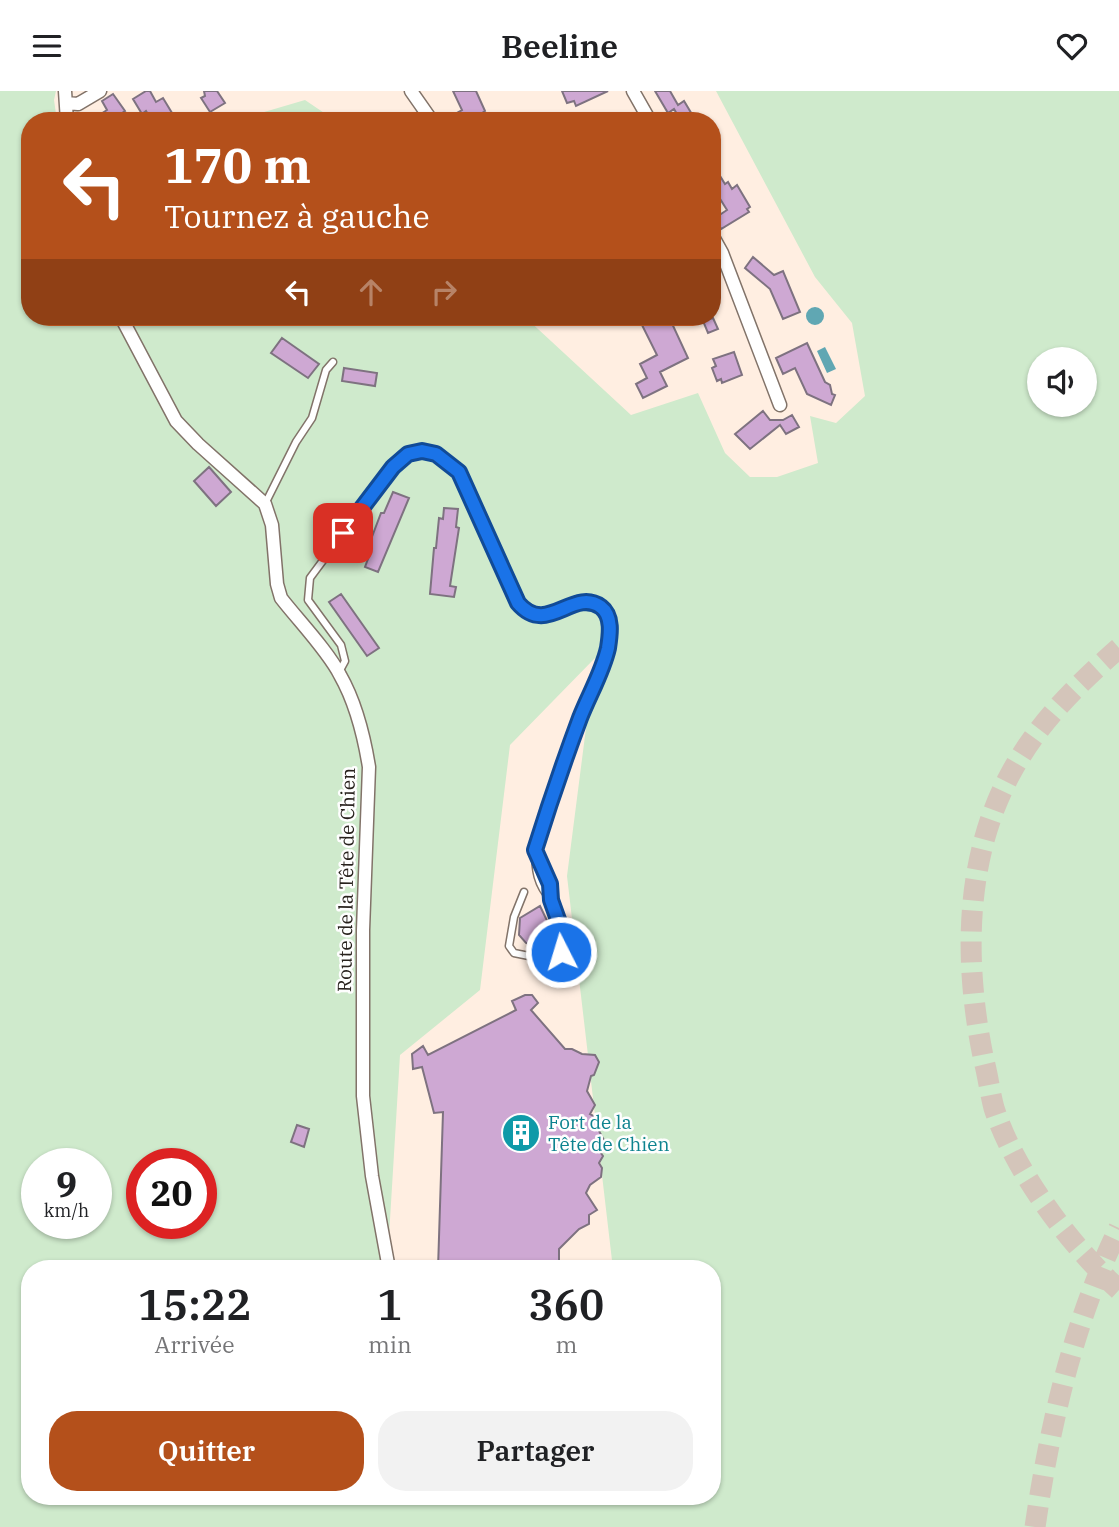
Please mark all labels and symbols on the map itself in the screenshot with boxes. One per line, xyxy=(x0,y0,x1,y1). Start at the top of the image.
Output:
pin xyxy=(313,503,373,563)
street label: Route de la Tête de Chien xyxy=(332,768,360,992)
position arrow xyxy=(524,915,598,989)
place label: Fort de la Tête de Chien xyxy=(548,1110,670,1156)
building icon: Fort de la Tête de Chien xyxy=(500,1112,542,1154)
speed limit sign: 20 xyxy=(126,1148,217,1239)

